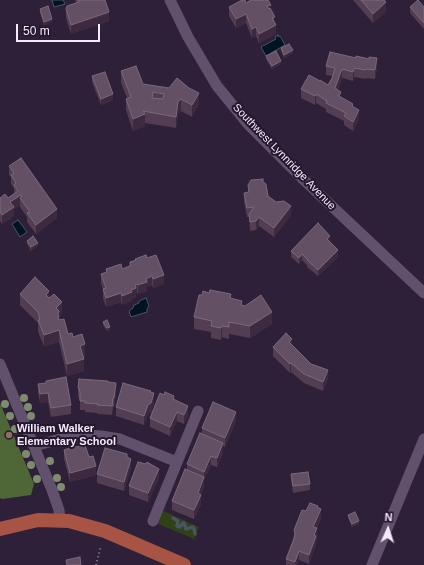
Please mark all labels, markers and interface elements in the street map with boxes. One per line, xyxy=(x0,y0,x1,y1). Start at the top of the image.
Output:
scale bar xyxy=(18,16,102,42)
text: 50 m xyxy=(23,24,50,38)
street label: Southwest Lynnridge Avenue xyxy=(230,101,338,213)
place label: William Walker Elementary School xyxy=(17,422,116,448)
marker: William Walker Elementary School xyxy=(4,430,14,440)
north arrow xyxy=(368,509,408,549)
text: N xyxy=(384,511,393,523)

